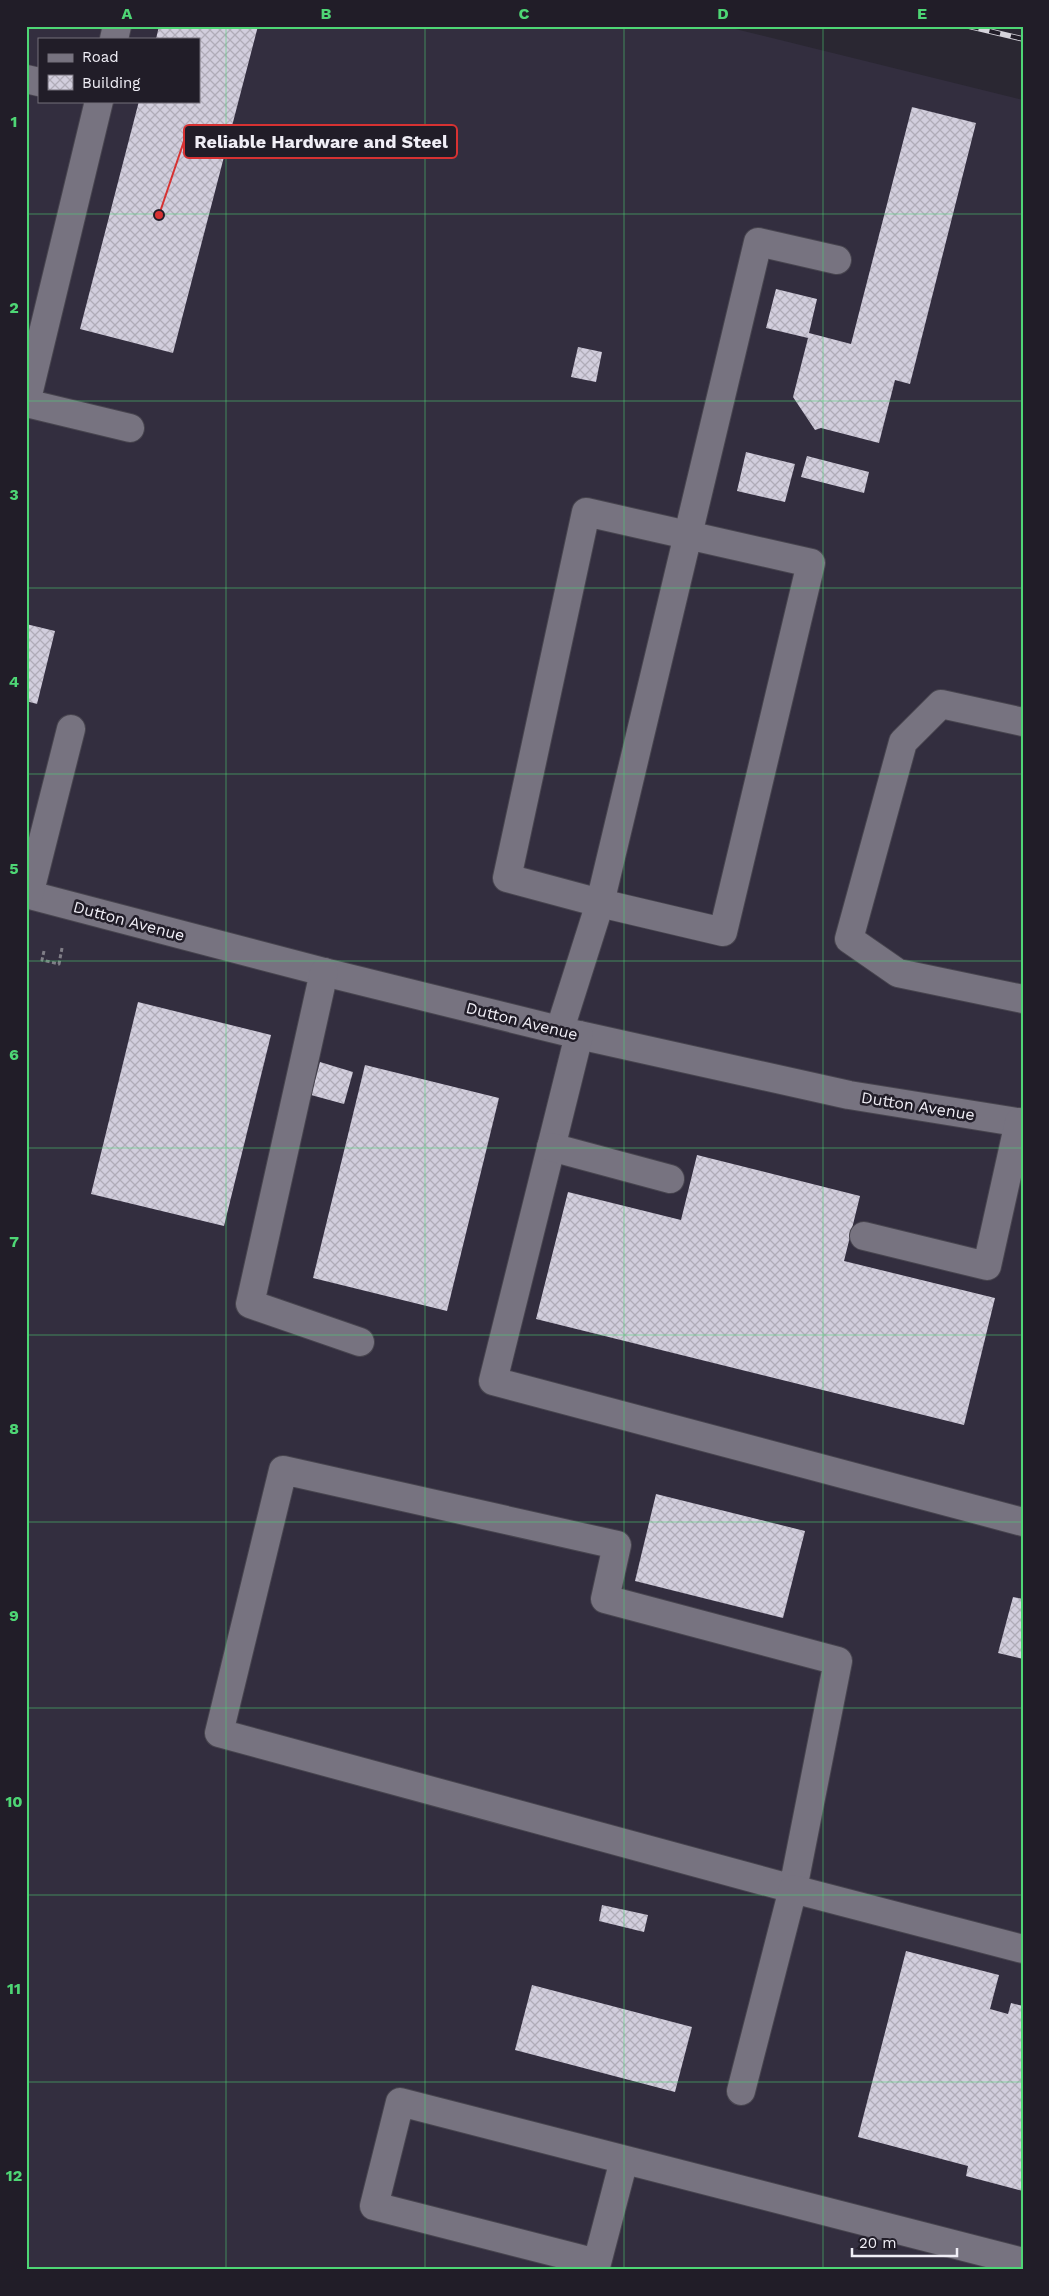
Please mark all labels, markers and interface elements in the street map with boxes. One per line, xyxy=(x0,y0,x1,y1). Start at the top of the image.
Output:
text: A xyxy=(122,4,133,23)
text: B xyxy=(321,4,332,23)
text: C xyxy=(519,4,530,23)
text: D xyxy=(717,4,729,23)
text: E xyxy=(917,4,927,23)
legend xyxy=(38,38,200,102)
text: Road xyxy=(82,48,119,66)
text: Building xyxy=(82,74,140,92)
text: 1 xyxy=(11,112,17,131)
callout: Reliable Hardware and Steel xyxy=(184,125,457,158)
text: Reliable Hardware and Steel xyxy=(194,131,448,152)
text: 2 xyxy=(9,298,19,317)
text: 3 xyxy=(9,485,19,504)
text: 4 xyxy=(9,672,19,691)
text: 5 xyxy=(9,859,19,878)
street label: Dutton Avenue xyxy=(71,897,187,945)
street label: Dutton Avenue xyxy=(464,998,580,1044)
text: 6 xyxy=(9,1045,19,1064)
street label: Dutton Avenue xyxy=(860,1088,976,1124)
text: 7 xyxy=(9,1232,19,1251)
text: 8 xyxy=(9,1419,19,1438)
text: 9 xyxy=(9,1606,19,1625)
text: 10 xyxy=(5,1792,23,1811)
text: 11 xyxy=(7,1979,21,1998)
text: 12 xyxy=(6,2166,22,2185)
scale bar xyxy=(852,2226,956,2258)
text: 20 m xyxy=(859,2234,897,2252)

